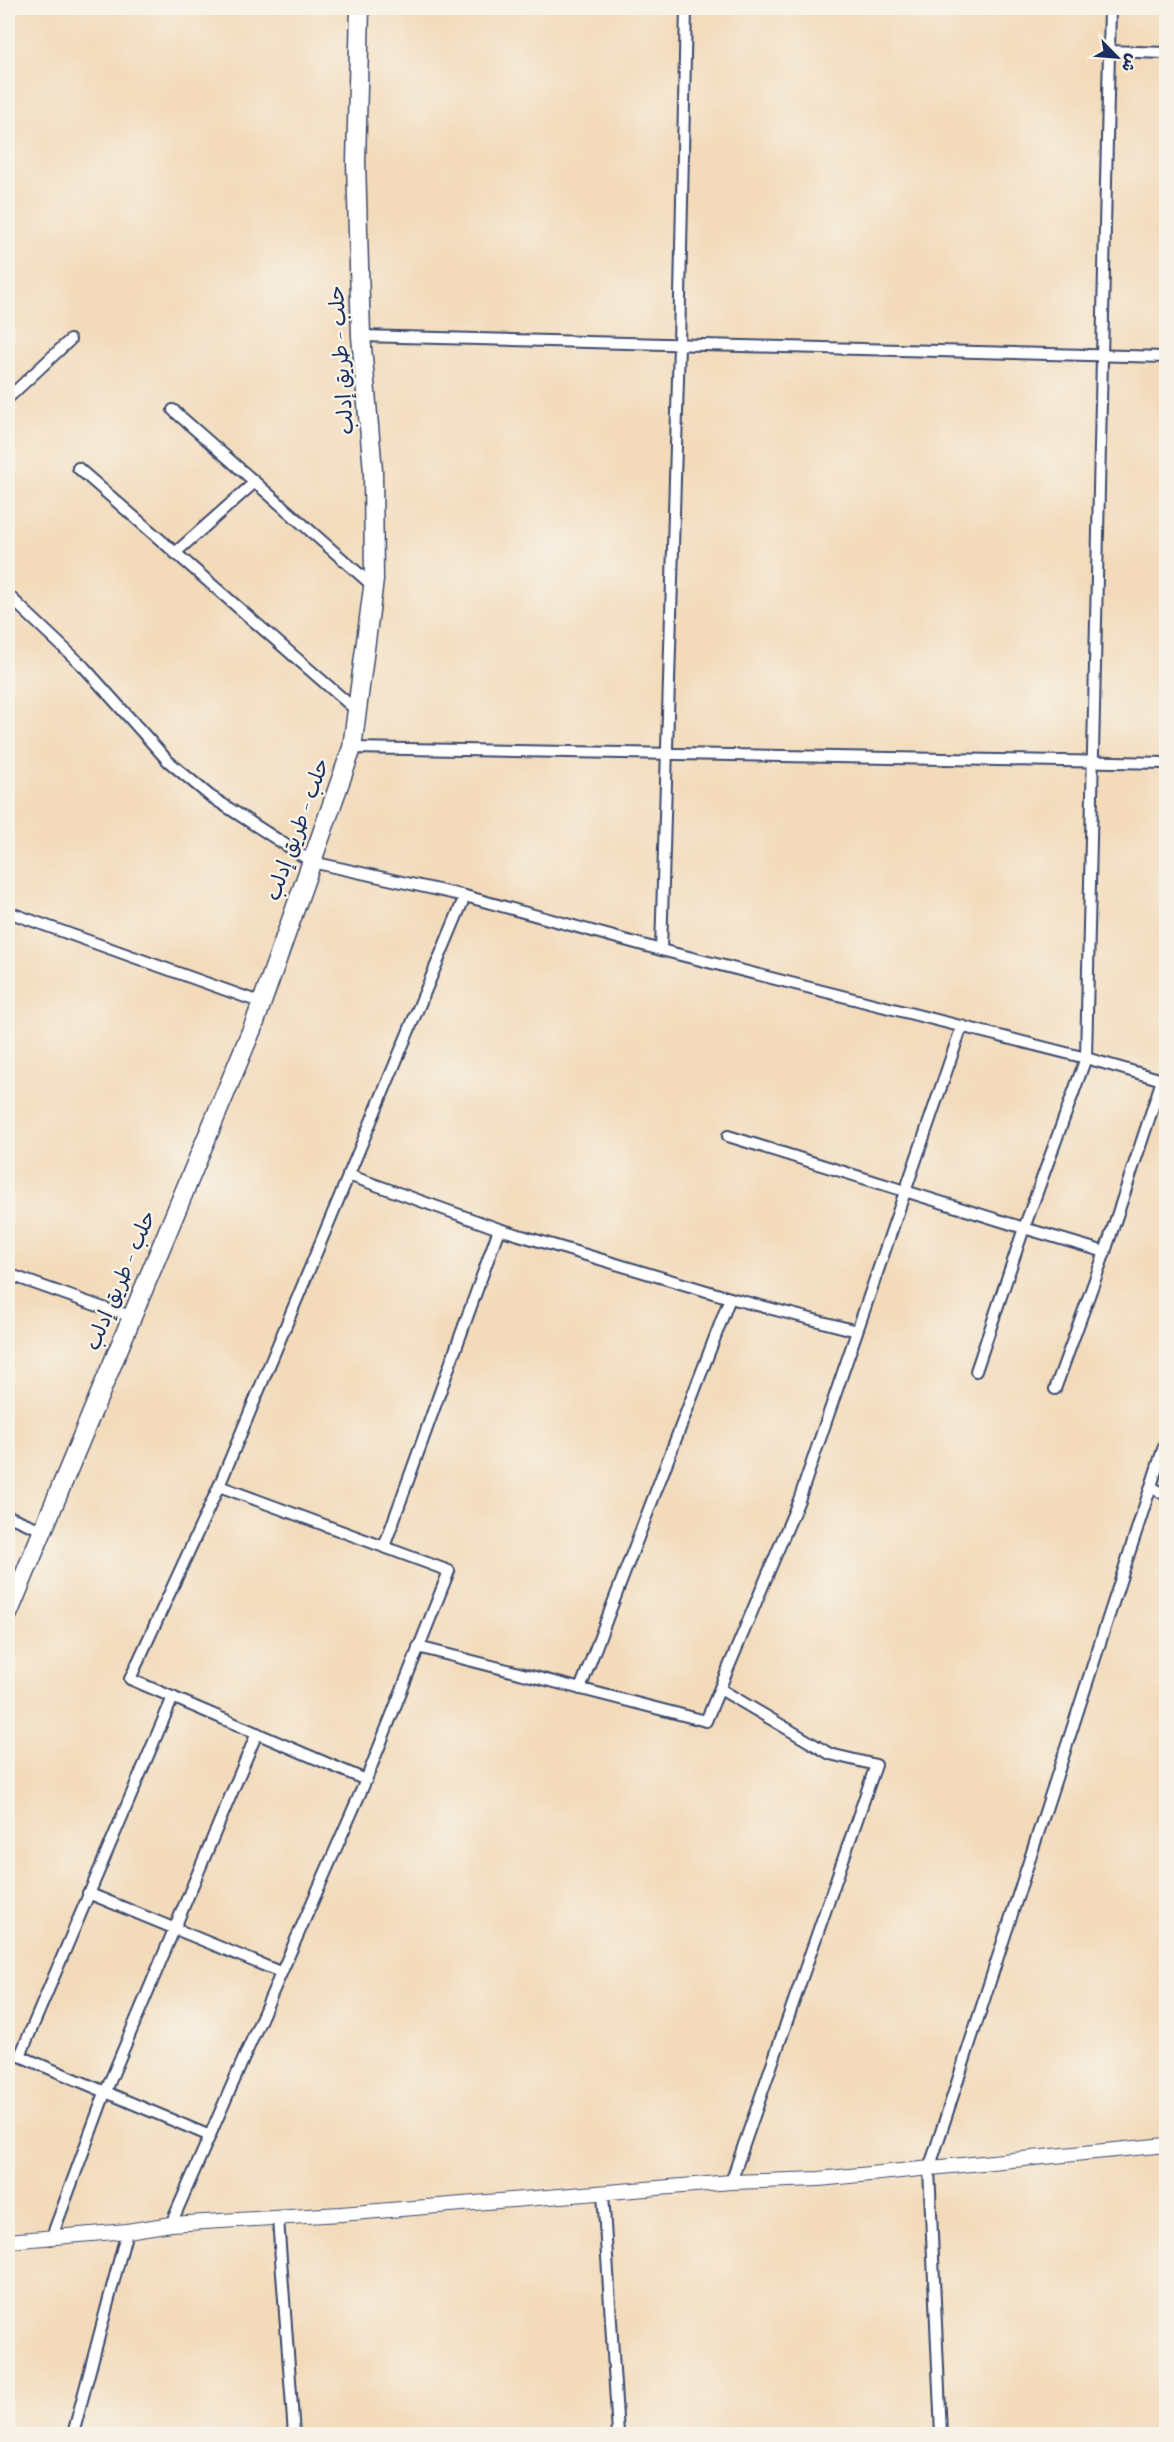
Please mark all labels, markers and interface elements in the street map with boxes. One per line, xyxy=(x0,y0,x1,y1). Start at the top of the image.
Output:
north arrow xyxy=(1087,27,1147,87)
text: ش xyxy=(1114,49,1143,76)
street label: حلب - طريق إدلب xyxy=(323,284,363,436)
street label: حلب - طريق إدلب xyxy=(259,755,339,905)
street label: حلب - طريق إدلب xyxy=(79,1206,165,1356)

